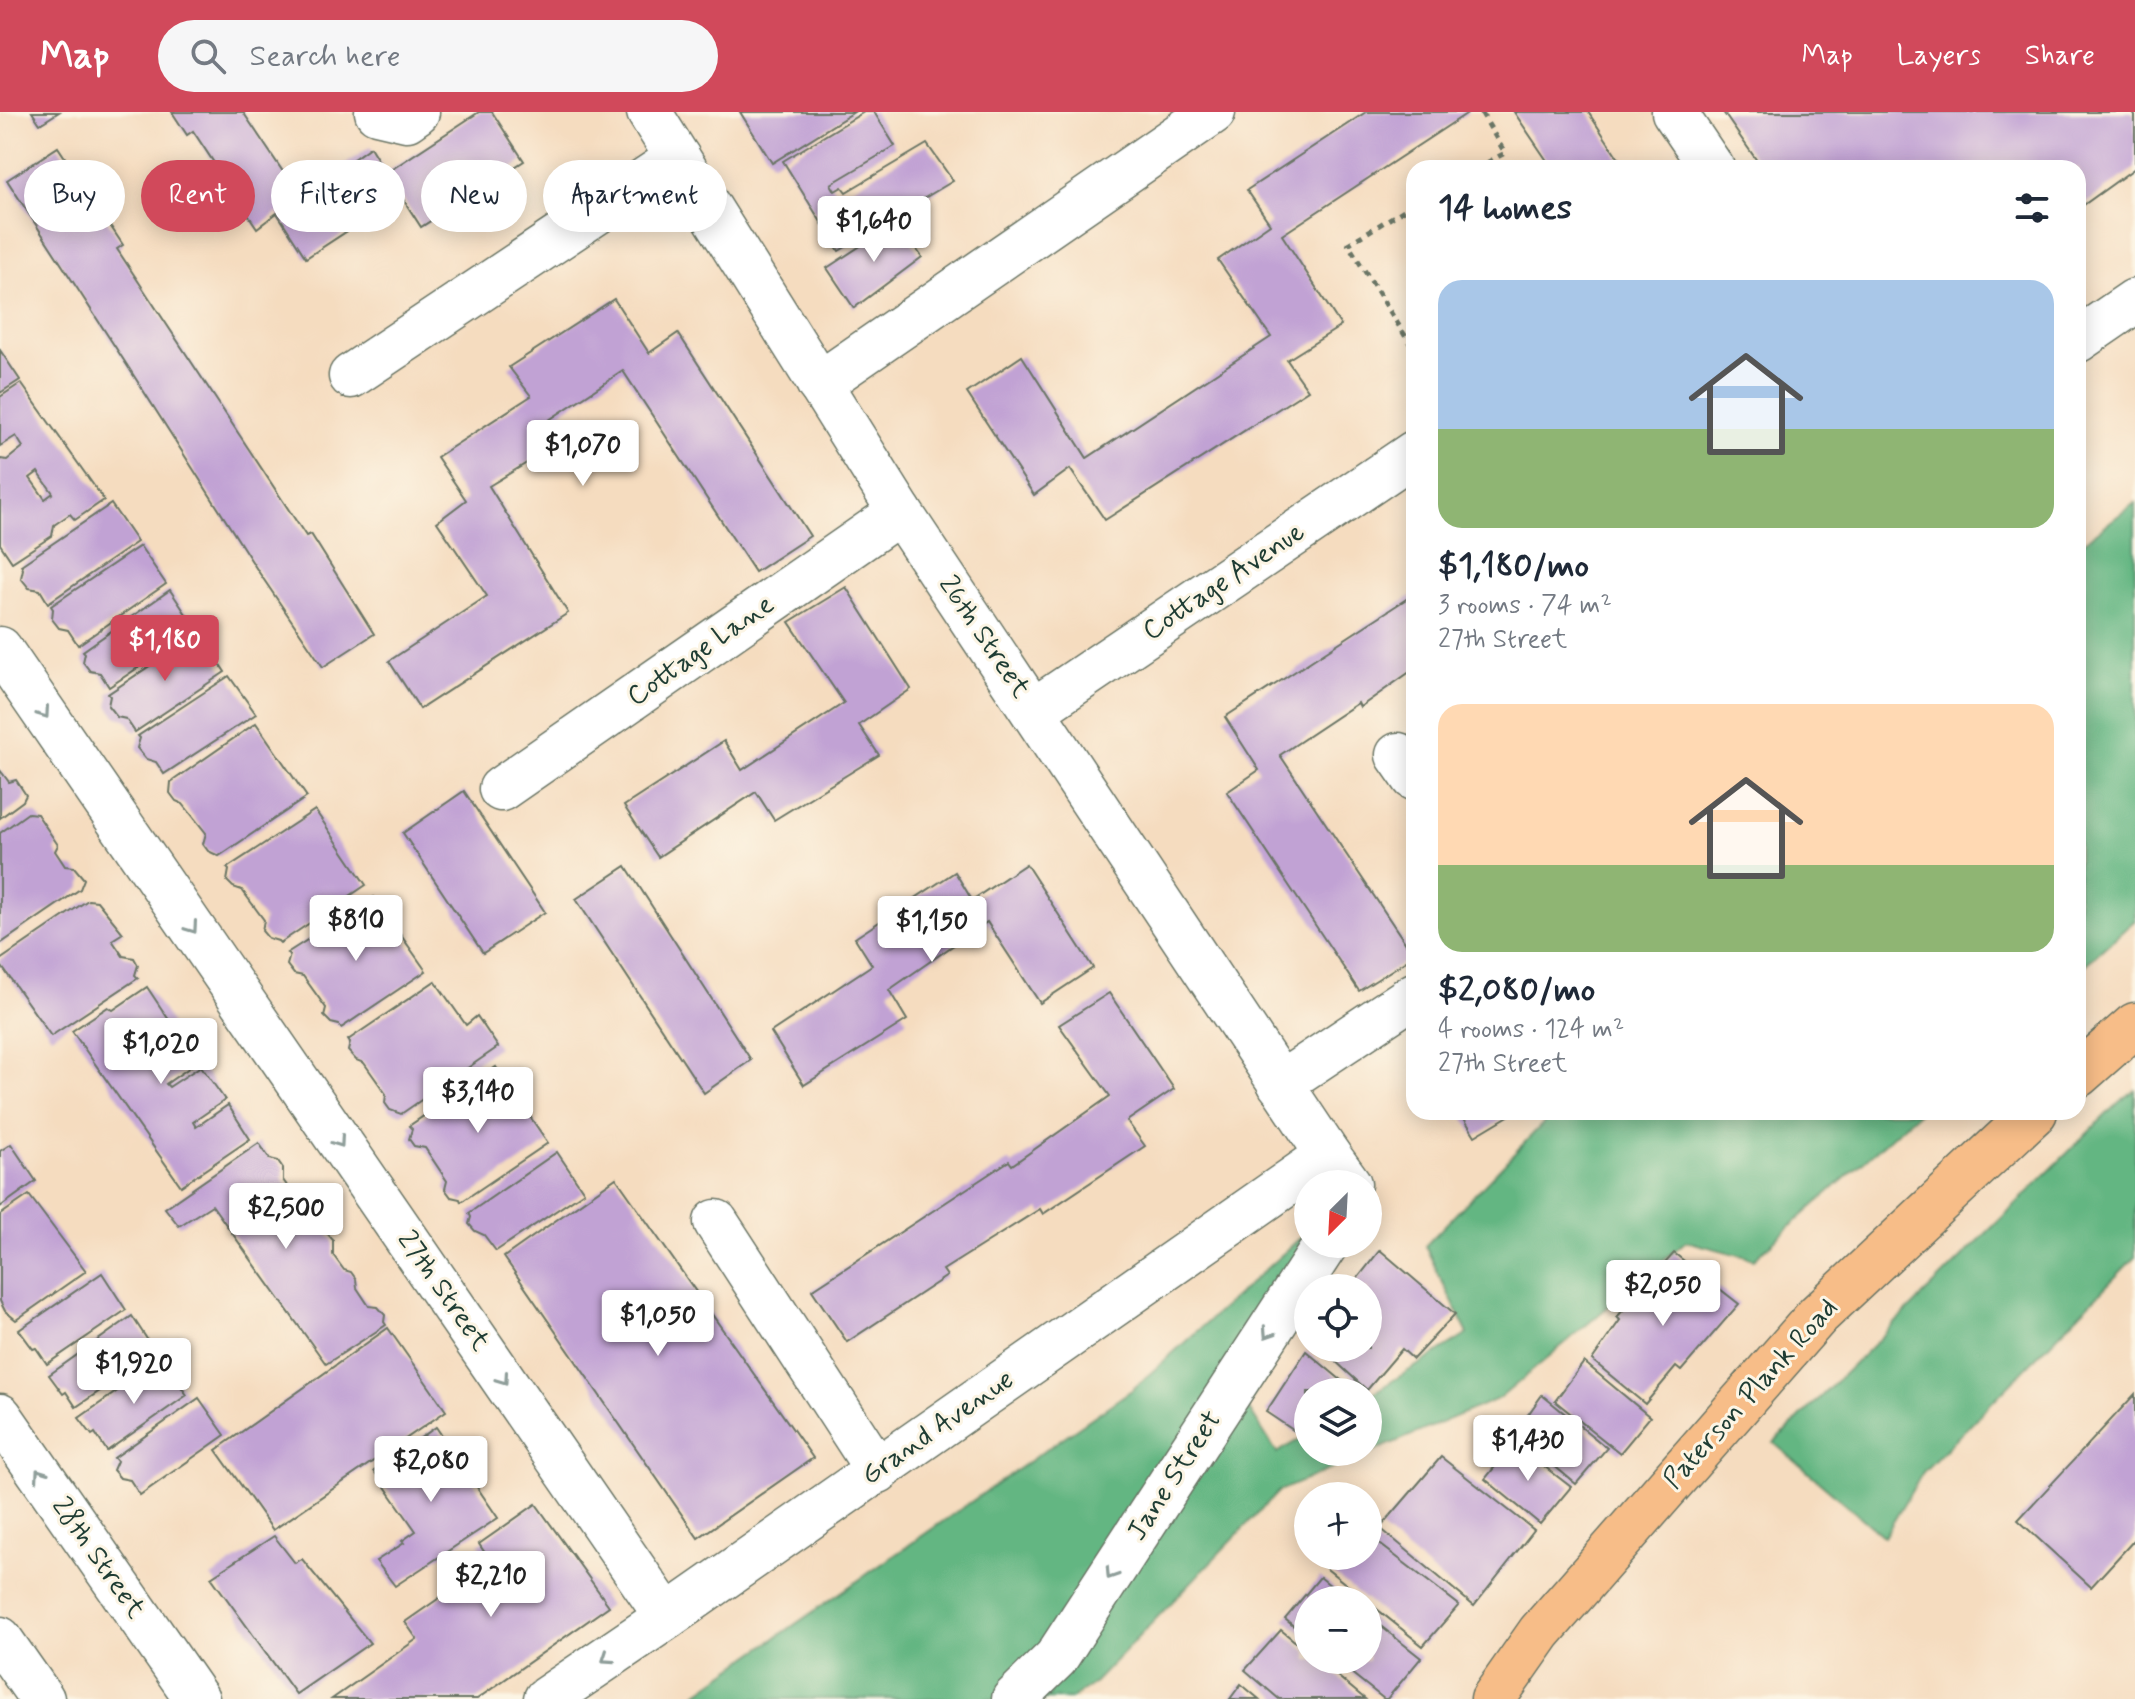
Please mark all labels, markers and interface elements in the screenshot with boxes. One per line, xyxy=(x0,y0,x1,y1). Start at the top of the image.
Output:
search box xyxy=(158,20,718,92)
text: Map xyxy=(40,32,110,81)
icon: search xyxy=(186,34,230,78)
text: Search here xyxy=(250,37,401,76)
text: Map xyxy=(1802,38,1853,75)
text: Layers xyxy=(1897,38,1981,75)
text: Share xyxy=(2025,38,2095,75)
chip: Buy xyxy=(24,160,125,232)
chip: Rent xyxy=(141,160,255,232)
chip: Filters xyxy=(271,160,405,232)
chip: New xyxy=(421,160,527,232)
chip: Apartment xyxy=(543,160,727,232)
text: 14 homes xyxy=(1438,186,1572,231)
icon: filters xyxy=(2010,186,2054,230)
pin: $1,640 xyxy=(809,196,939,264)
text: $1,640 xyxy=(836,205,912,239)
icon: home xyxy=(1674,332,1818,476)
pin: $1,070 xyxy=(518,420,648,488)
text: $1,070 xyxy=(545,429,621,463)
street label: Cottage Avenue xyxy=(1136,514,1312,650)
text: $1,180/mo xyxy=(1438,544,1589,589)
street label: 26th Street xyxy=(929,568,1039,706)
street label: Cottage Lane xyxy=(620,587,782,715)
text: 3 rooms · 74 m² xyxy=(1438,589,1612,623)
pin: $1,180 xyxy=(100,615,230,683)
text: 27th Street xyxy=(1438,623,1567,657)
text: $1,180 xyxy=(129,624,201,658)
one-way arrow xyxy=(34,705,49,719)
icon: home xyxy=(1674,756,1818,900)
pin: $810 xyxy=(309,895,403,963)
pin: $1,150 xyxy=(867,896,997,964)
text: $810 xyxy=(328,904,384,938)
text: $1,150 xyxy=(896,905,968,939)
one-way arrow xyxy=(182,919,197,933)
text: $2,080/mo xyxy=(1438,968,1595,1013)
text: 4 rooms · 124 m² xyxy=(1438,1013,1624,1047)
pin: $1,020 xyxy=(96,1018,226,1086)
text: $1,020 xyxy=(122,1027,200,1061)
text: 27th Street xyxy=(1438,1047,1567,1081)
pin: $3,140 xyxy=(413,1067,543,1135)
text: $3,140 xyxy=(441,1076,515,1110)
one-way arrow xyxy=(330,1133,345,1147)
north arrow xyxy=(1294,1170,1382,1258)
map controls xyxy=(1294,1170,1382,1674)
pin: $2,500 xyxy=(221,1183,351,1251)
text: $2,500 xyxy=(247,1192,325,1226)
street label: 27th Street xyxy=(388,1223,498,1359)
pin: $2,050 xyxy=(1598,1260,1728,1328)
text: $2,050 xyxy=(1624,1269,1702,1303)
button: locate xyxy=(1294,1274,1382,1362)
pin: $1,050 xyxy=(593,1290,723,1358)
street label: Paterson Plank Road xyxy=(1655,1291,1847,1497)
text: $1,050 xyxy=(620,1299,696,1333)
one-way arrow xyxy=(1263,1324,1278,1339)
pin: $1,920 xyxy=(69,1338,199,1406)
text: $1,920 xyxy=(95,1347,173,1381)
street label: Grand Avenue xyxy=(854,1362,1022,1494)
one-way arrow xyxy=(493,1370,508,1384)
button: layers xyxy=(1294,1378,1382,1466)
street label: Jane Street xyxy=(1119,1404,1231,1548)
pin: $1,430 xyxy=(1463,1415,1593,1483)
text: $1,430 xyxy=(1491,1424,1565,1458)
pin: $2,080 xyxy=(366,1436,496,1504)
text: $2,080 xyxy=(392,1445,470,1479)
one-way arrow xyxy=(35,1469,50,1483)
button: + xyxy=(1294,1482,1382,1570)
street label: 28th Street xyxy=(43,1490,154,1627)
pin: $2,210 xyxy=(426,1551,556,1619)
text: $2,210 xyxy=(455,1560,527,1594)
one-way arrow xyxy=(1105,1565,1120,1580)
button: − xyxy=(1294,1586,1382,1674)
one-way arrow xyxy=(601,1648,615,1663)

